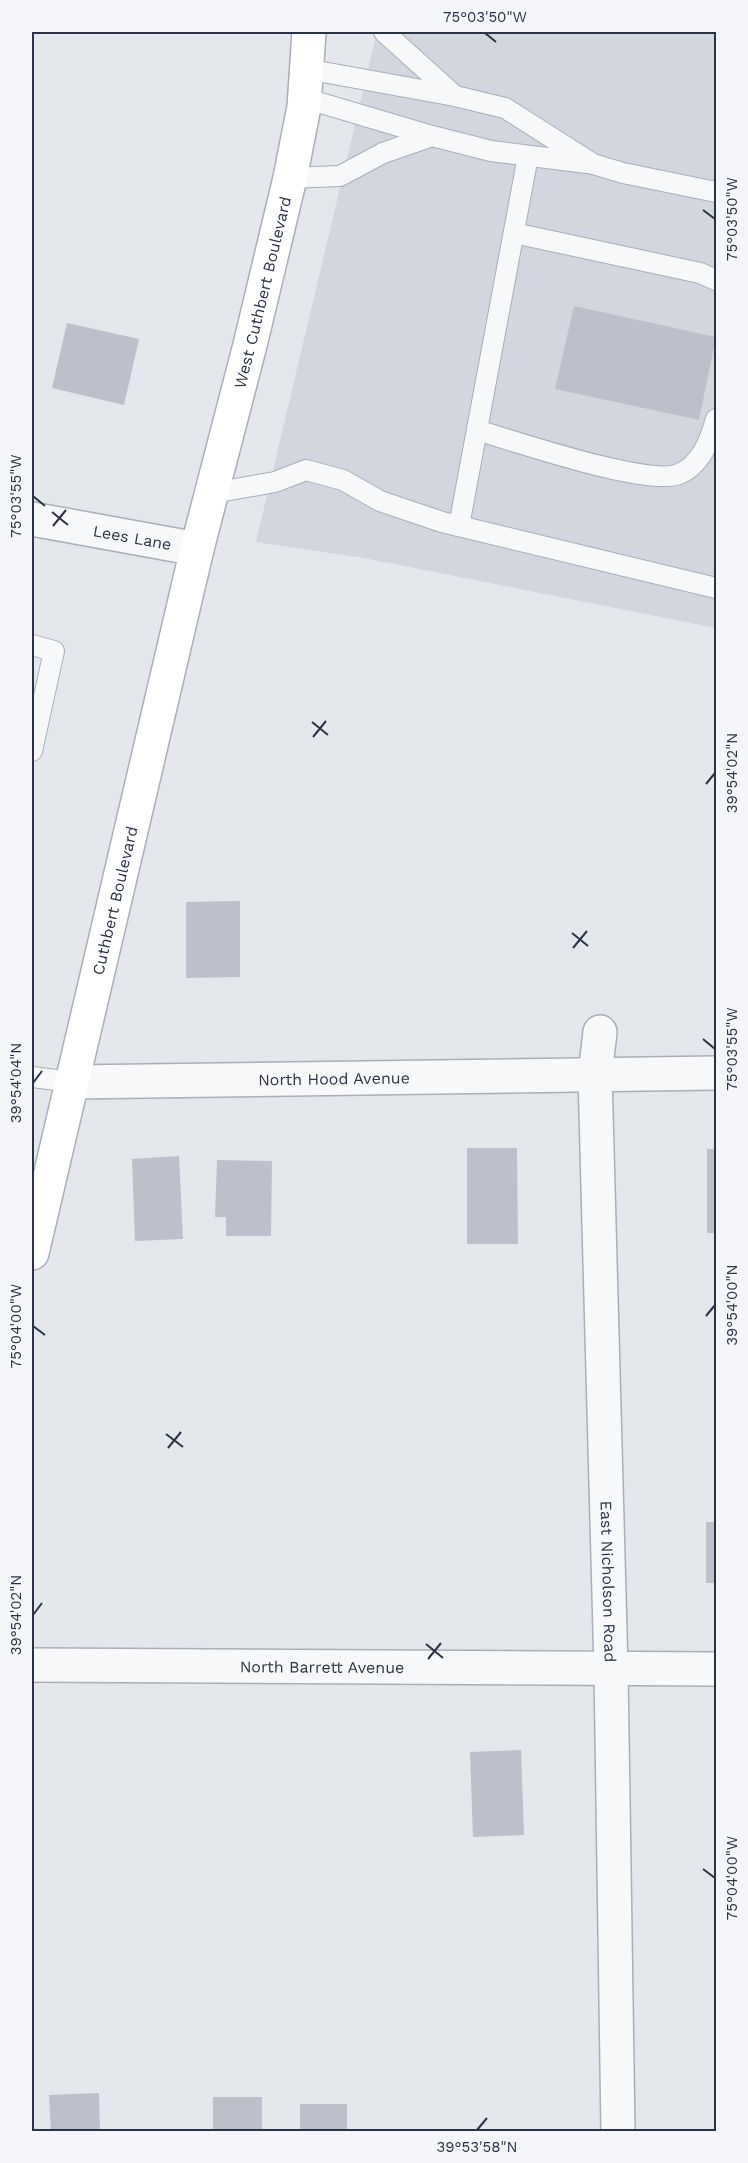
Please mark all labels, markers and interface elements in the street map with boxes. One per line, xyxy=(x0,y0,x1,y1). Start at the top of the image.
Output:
text: 75°03'50"W xyxy=(443,8,527,26)
text: 75°03'50"W xyxy=(723,177,741,261)
street label: West Cuthbert Boulevard xyxy=(230,194,295,390)
text: 75°03'55"W xyxy=(7,454,25,538)
street label: Lees Lane xyxy=(91,521,173,554)
text: 39°54'02"N xyxy=(723,733,741,813)
street label: Cuthbert Boulevard xyxy=(88,824,142,977)
text: 75°03'55"W xyxy=(723,1007,741,1091)
text: 39°54'04"N xyxy=(7,1043,25,1123)
street label: North Hood Avenue xyxy=(258,1068,410,1089)
text: 39°54'00"N xyxy=(723,1264,741,1346)
text: 75°04'00"W xyxy=(7,1284,25,1368)
street label: East Nicholson Road xyxy=(596,1500,620,1663)
text: 39°54'02"N xyxy=(7,1575,25,1655)
street label: North Barrett Avenue xyxy=(240,1657,404,1677)
text: 75°04'00"W xyxy=(723,1836,741,1920)
text: 39°53'58"N xyxy=(437,2138,517,2156)

